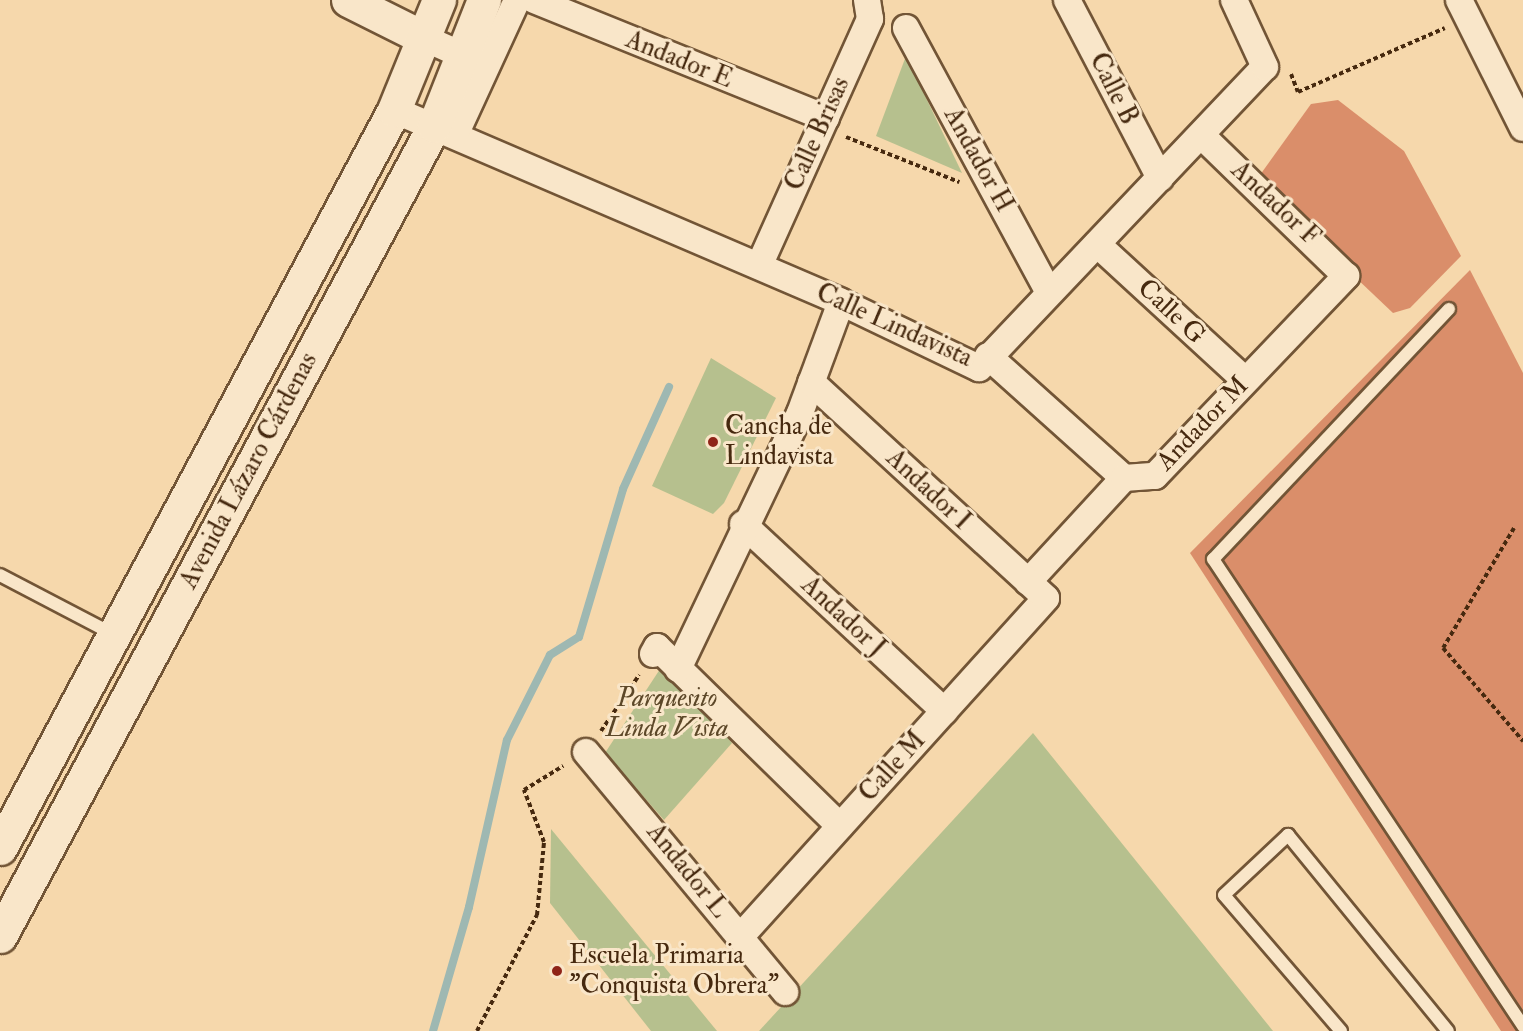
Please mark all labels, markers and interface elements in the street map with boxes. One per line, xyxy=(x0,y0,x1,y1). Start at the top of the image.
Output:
street label: Andador E xyxy=(621,24,737,96)
street label: Calle B xyxy=(1082,48,1144,130)
street label: Calle Brisas xyxy=(779,72,857,196)
street label: Andador H xyxy=(936,102,1020,218)
street label: Andador F xyxy=(1224,155,1326,253)
street label: Calle G xyxy=(1131,273,1211,351)
street label: Calle Lindavista xyxy=(811,278,977,374)
street label: Avenida Lázaro Cárdenas xyxy=(173,348,325,594)
street label: Andador M xyxy=(1150,370,1256,478)
place label: Cancha de Lindavista xyxy=(725,411,833,472)
marker: Cancha de Lindavista xyxy=(706,435,720,449)
street label: Andador I xyxy=(879,443,977,537)
street label: Andador J xyxy=(794,570,892,664)
park label: Parquesito Linda Vista xyxy=(606,683,728,744)
street label: Calle M xyxy=(853,725,933,809)
street label: Andador L xyxy=(639,817,735,925)
place label: Escuela Primaria "Conquista Obrera" xyxy=(569,940,779,1002)
marker: Escuela Primaria "Conquista Obrera" xyxy=(550,964,564,978)

